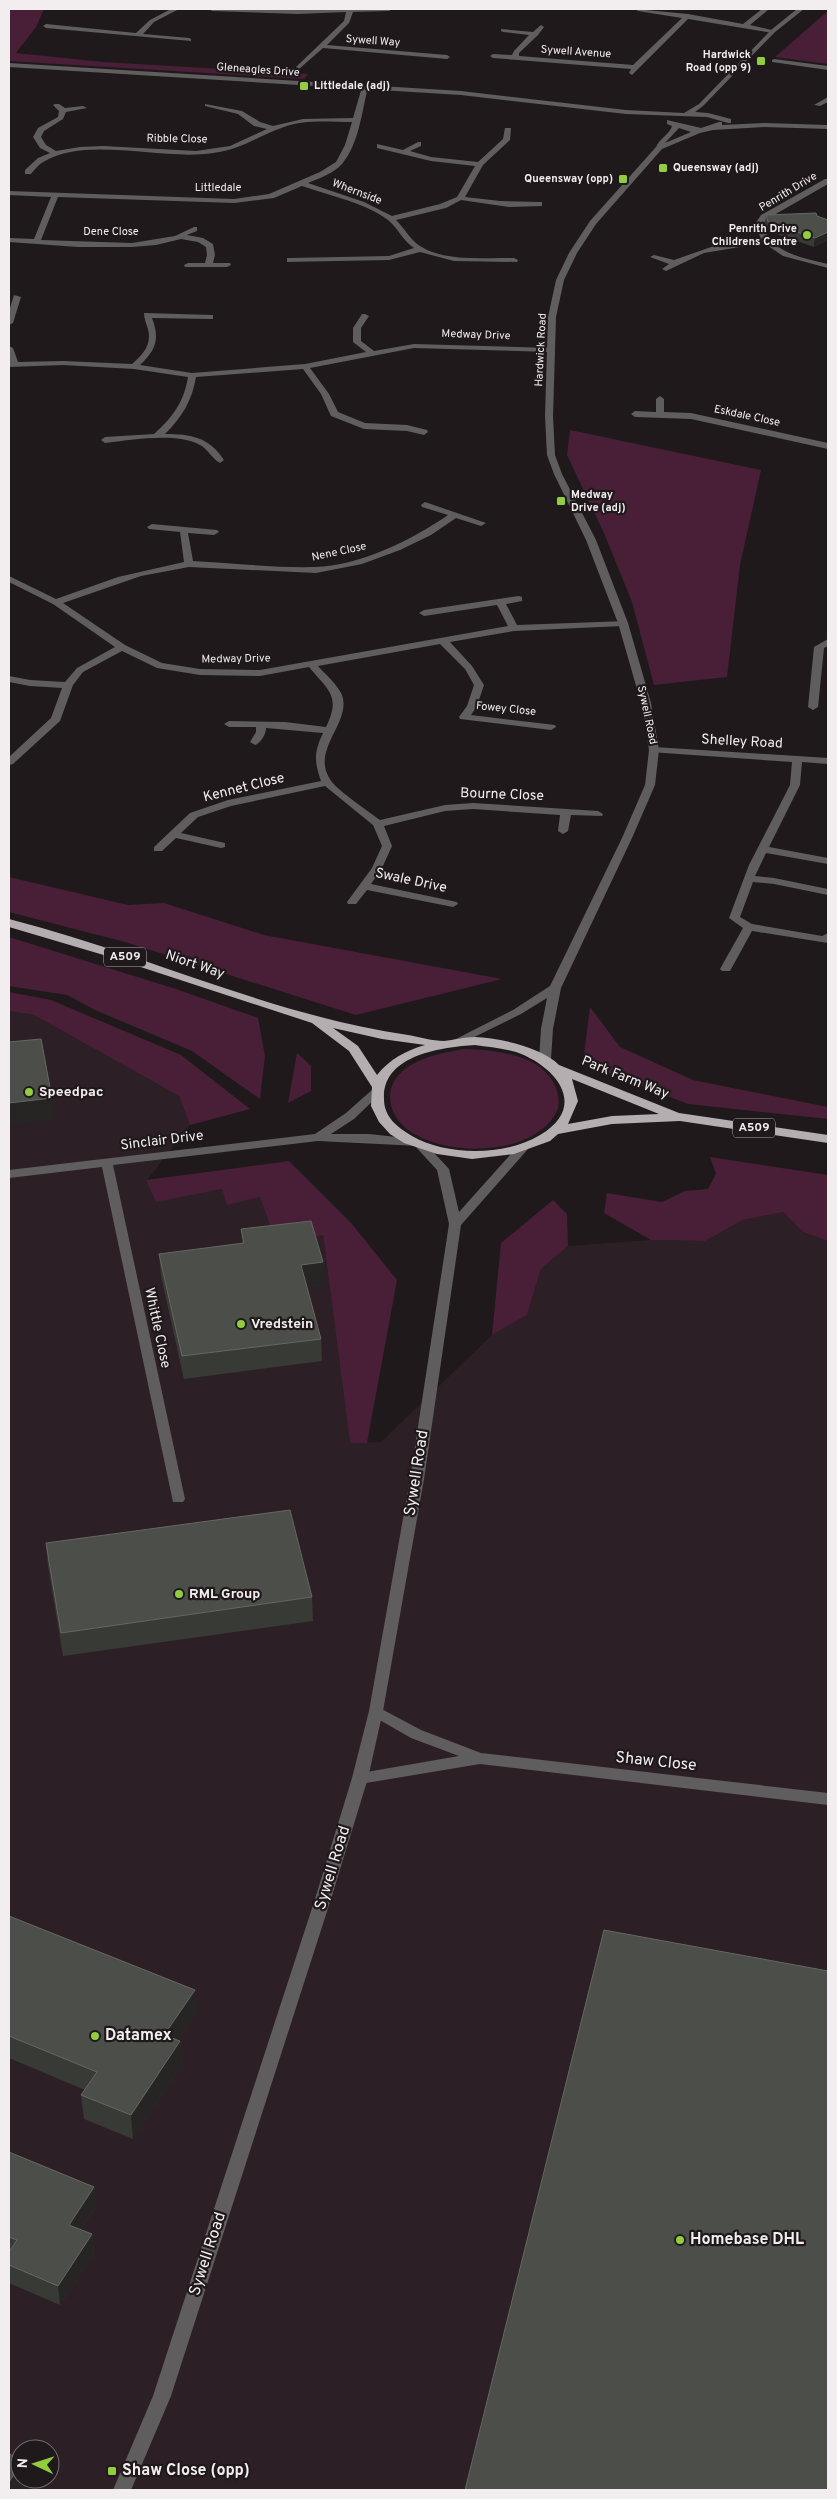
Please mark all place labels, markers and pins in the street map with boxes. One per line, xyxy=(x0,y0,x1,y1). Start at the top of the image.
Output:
place label: Hardwick Road (opp 9) xyxy=(686,48,751,75)
marker: Hardwick Road (opp 9) xyxy=(755,55,767,67)
place label: Littledale (adj) xyxy=(314,79,390,93)
marker: Littledale (adj) xyxy=(298,80,310,92)
place label: Queensway (adj) xyxy=(673,161,759,175)
marker: Queensway (adj) xyxy=(657,162,669,174)
place label: Queensway (opp) xyxy=(524,172,613,186)
marker: Queensway (opp) xyxy=(617,173,629,185)
place label: Penrith Drive Childrens Centre xyxy=(712,222,797,249)
marker: Penrith Drive Childrens Centre xyxy=(801,229,813,241)
place label: Medway Drive (adj) xyxy=(571,488,626,515)
marker: Medway Drive (adj) xyxy=(555,495,567,507)
place label: Speedpac xyxy=(39,1084,104,1101)
marker: Speedpac xyxy=(23,1086,35,1098)
place label: Vredstein xyxy=(251,1316,313,1333)
marker: Vredstein xyxy=(235,1318,247,1330)
place label: RML Group xyxy=(189,1586,260,1603)
marker: RML Group xyxy=(173,1588,185,1600)
place label: Datamex xyxy=(105,2026,172,2046)
marker: Datamex xyxy=(89,2030,101,2042)
place label: Homebase DHL xyxy=(690,2230,804,2250)
marker: Homebase DHL xyxy=(674,2234,686,2246)
place label: Shaw Close (opp) xyxy=(122,2461,250,2481)
marker: Shaw Close (opp) xyxy=(106,2465,118,2477)

